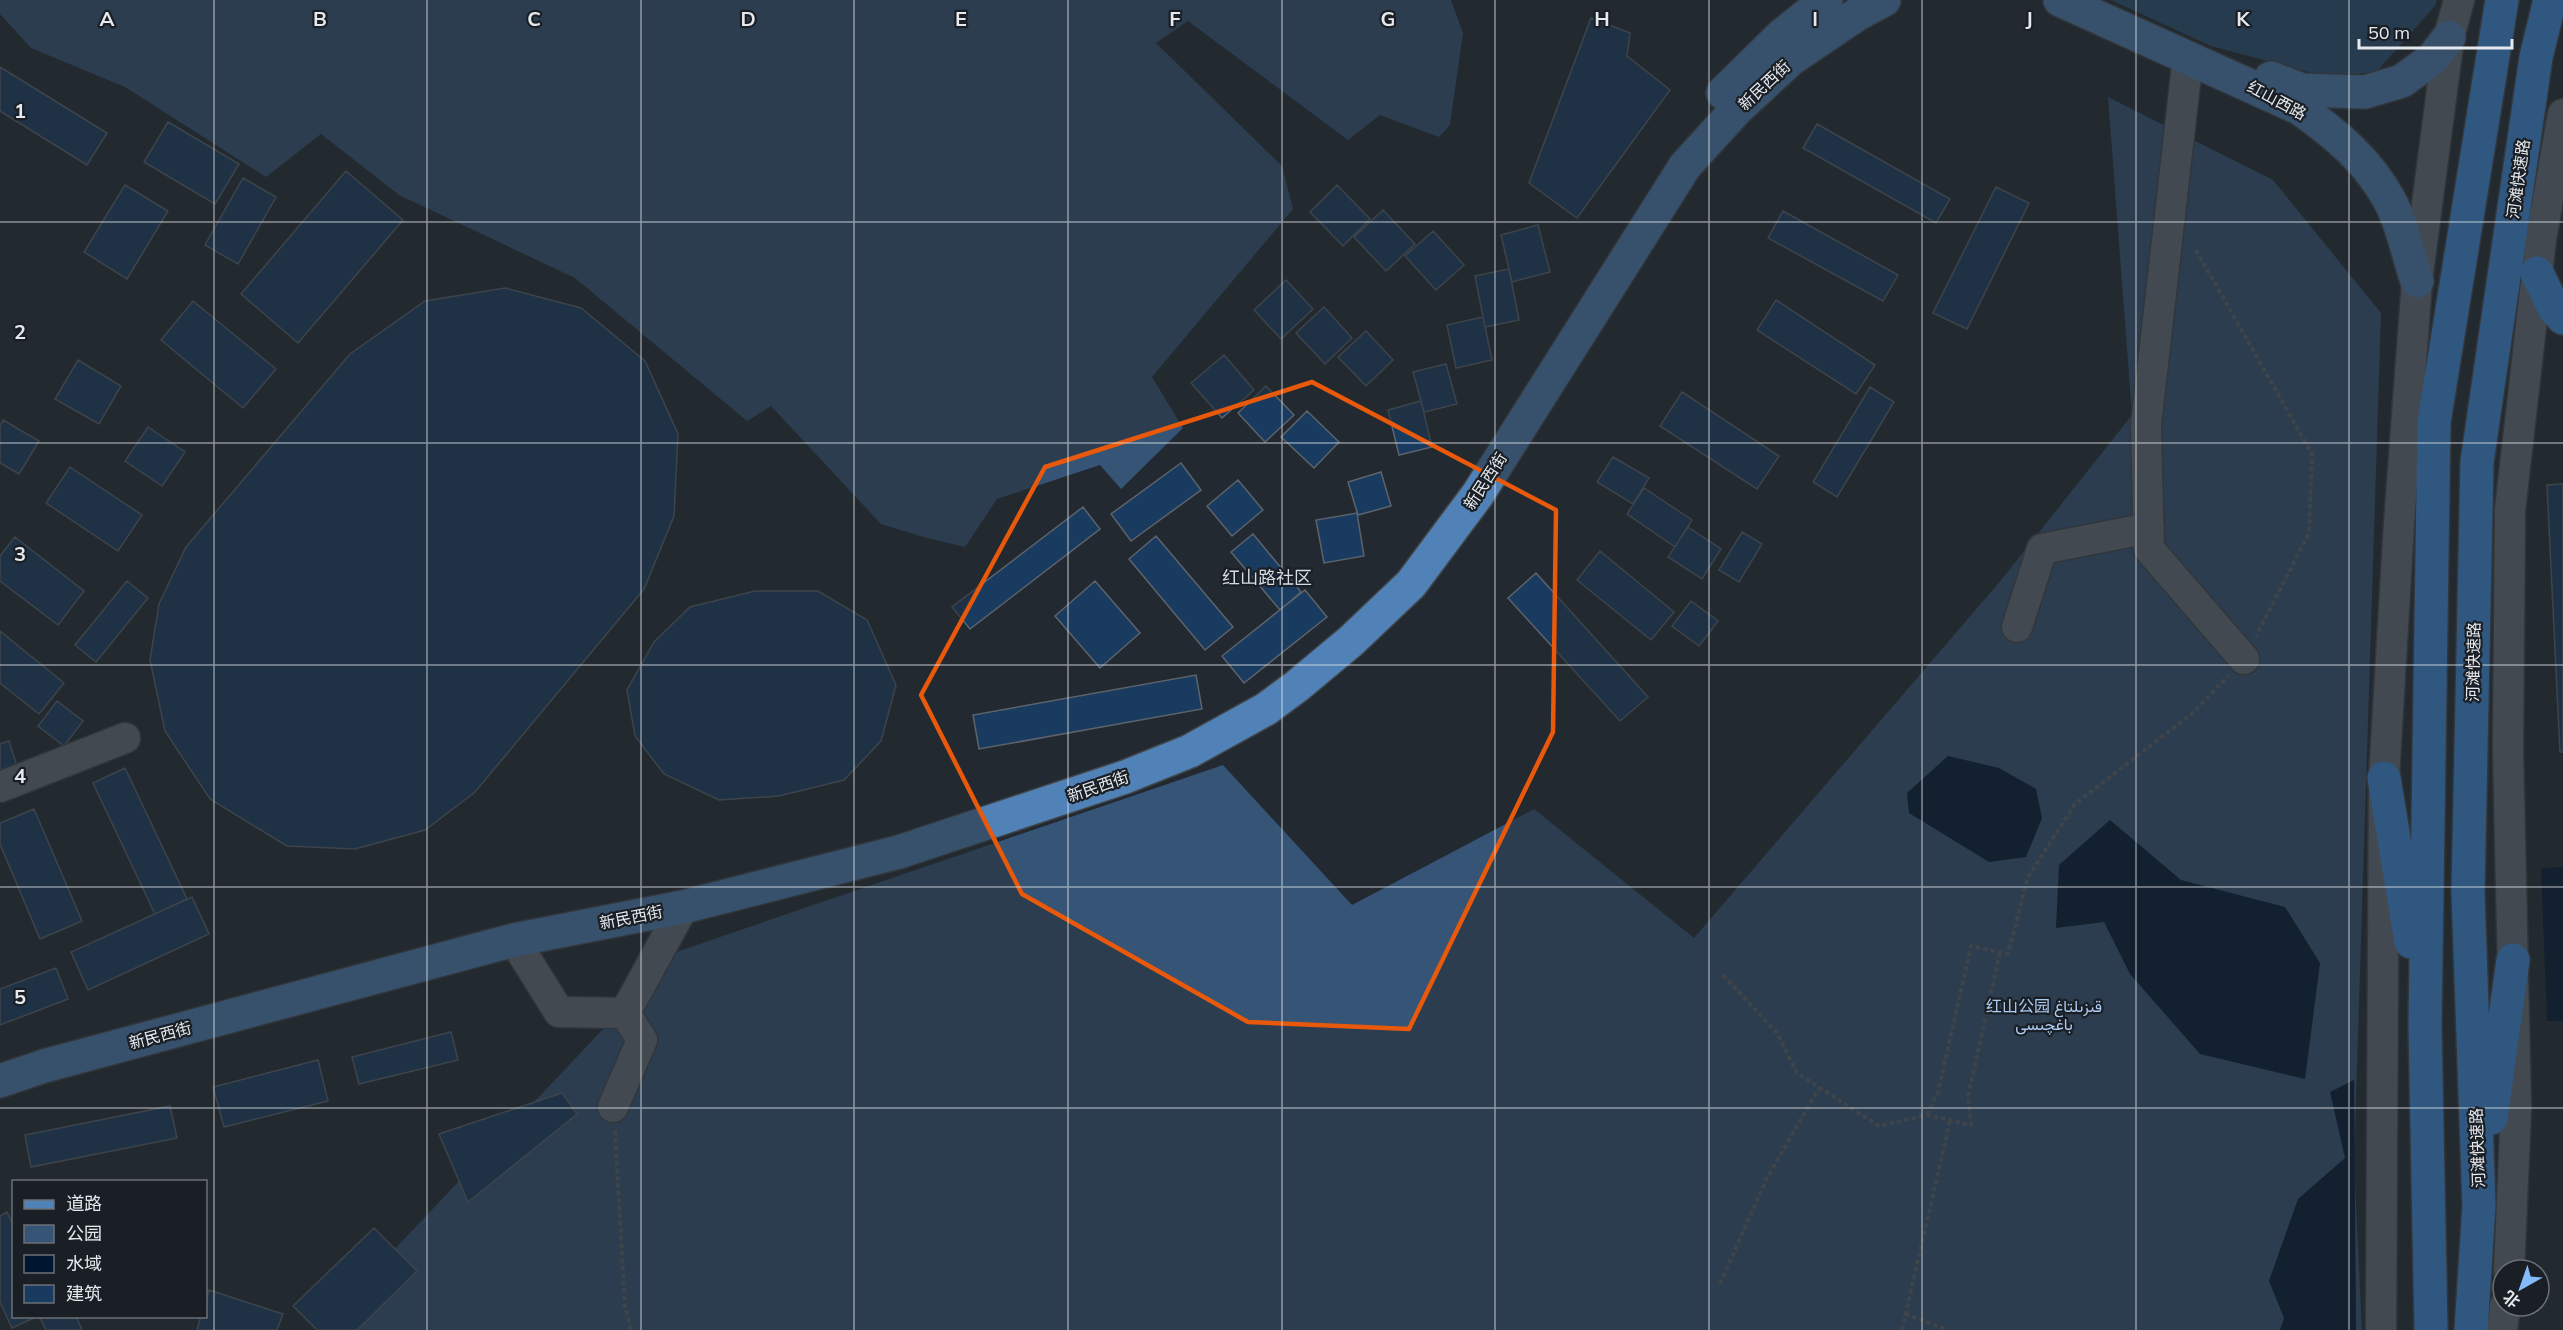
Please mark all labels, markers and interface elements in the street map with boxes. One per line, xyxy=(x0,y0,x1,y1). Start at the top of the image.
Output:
text: A xyxy=(100,6,115,31)
text: B xyxy=(313,6,327,31)
text: C xyxy=(527,6,541,31)
text: D xyxy=(740,6,756,31)
text: E xyxy=(955,6,967,31)
text: F xyxy=(1169,6,1181,31)
text: G xyxy=(1381,6,1395,31)
text: H xyxy=(1594,6,1610,31)
text: I xyxy=(1812,6,1818,31)
text: J xyxy=(2025,6,2033,31)
text: K xyxy=(2236,6,2250,31)
scale bar xyxy=(2359,12,2512,50)
text: 50 m xyxy=(2368,21,2410,44)
street label: 新民西街 xyxy=(1734,56,1794,114)
street label: 红山西路 xyxy=(2244,76,2310,124)
text: 1 xyxy=(14,98,26,123)
street label: 河滩快速路 xyxy=(2503,138,2533,220)
text: 2 xyxy=(14,319,26,344)
street label: 新民西街 xyxy=(1459,449,1511,513)
text: 3 xyxy=(14,541,26,566)
district label: 红山路社区 xyxy=(1222,566,1312,589)
street label: 河滩快速路 xyxy=(2462,622,2484,702)
text: 4 xyxy=(14,763,26,788)
street label: 新民西街 xyxy=(1064,766,1132,806)
street label: 新民西街 xyxy=(598,901,664,933)
text: 5 xyxy=(14,984,26,1009)
park label: 红山公园 قىزىلتاغ باغچىسى xyxy=(1986,996,2102,1036)
street label: 新民西街 xyxy=(126,1017,194,1053)
street label: 河滩快速路 xyxy=(2466,1108,2488,1188)
legend xyxy=(12,1180,207,1318)
text: 道路 xyxy=(66,1192,102,1215)
text: 公园 xyxy=(66,1222,102,1245)
text: 水域 xyxy=(66,1252,102,1275)
north arrow xyxy=(2491,1258,2551,1318)
text: 建筑 xyxy=(66,1282,102,1305)
text: 北 xyxy=(2499,1287,2524,1312)

